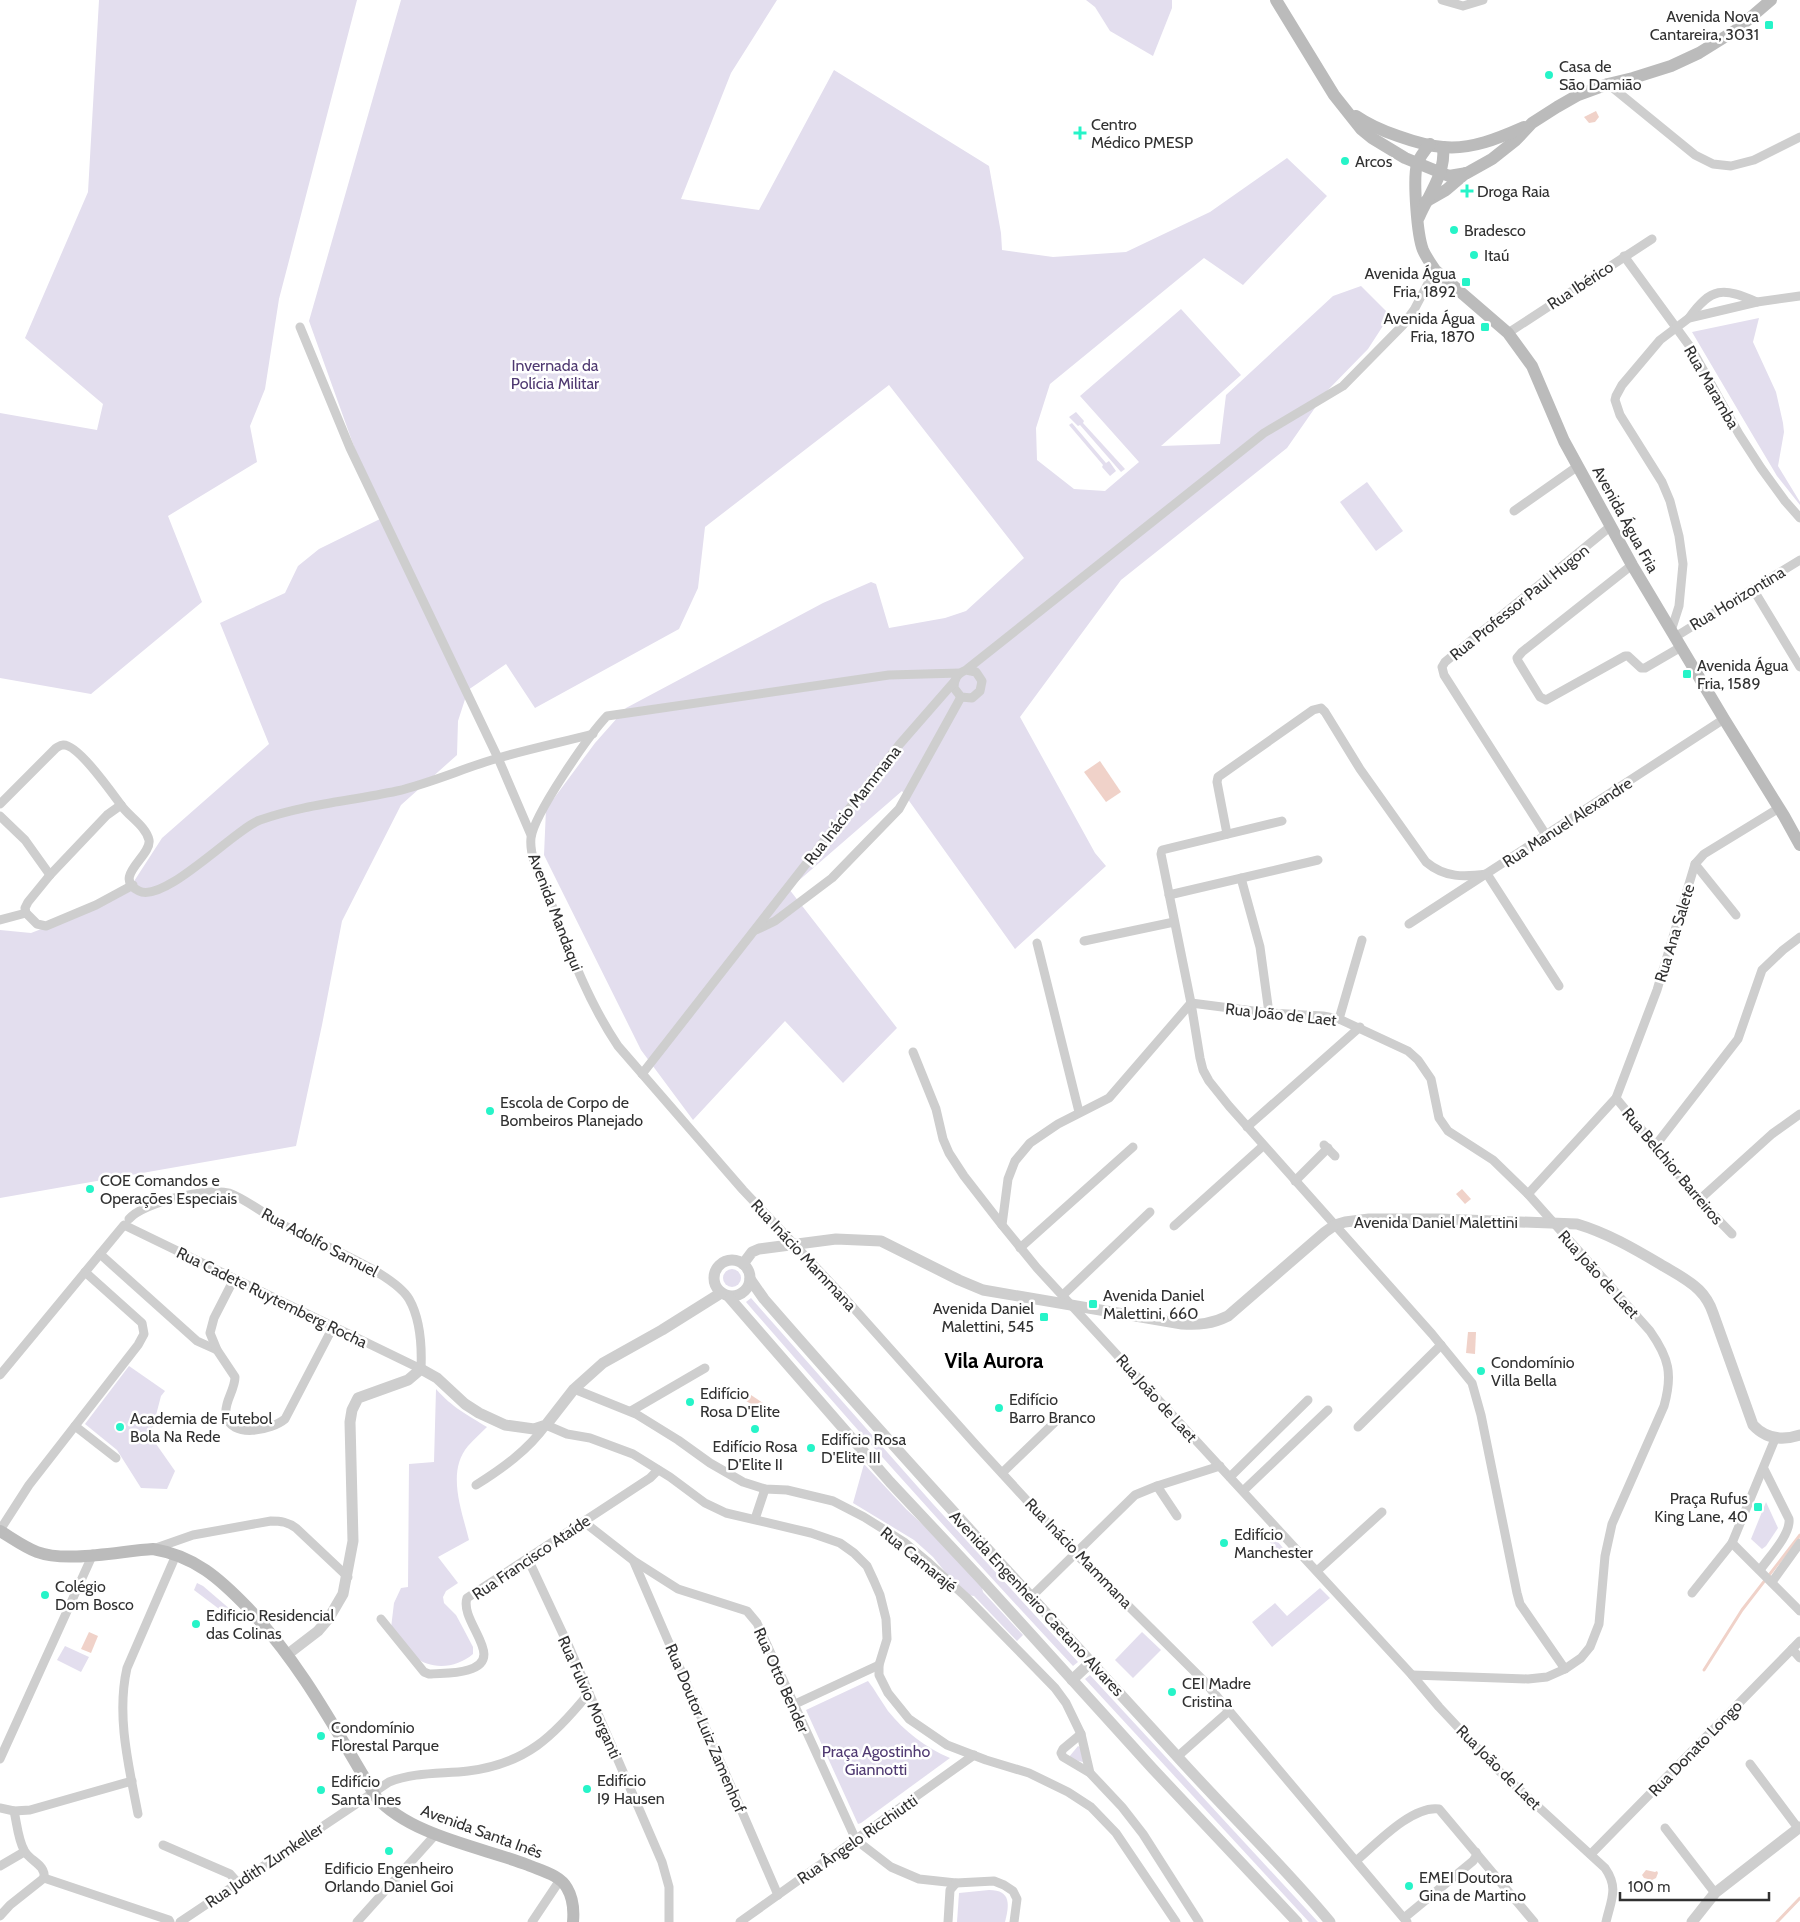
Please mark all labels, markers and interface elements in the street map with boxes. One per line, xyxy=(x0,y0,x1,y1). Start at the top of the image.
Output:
place label: Avenida Nova Cantareira, 3031 xyxy=(1650,7,1759,44)
marker: Avenida Nova Cantareira, 3031 xyxy=(1763,19,1775,31)
place label: Casa de São Damião xyxy=(1559,57,1642,94)
marker: Casa de São Damião xyxy=(1543,69,1555,81)
place label: Centro Médico PMESP xyxy=(1091,115,1193,152)
marker: Centro Médico PMESP xyxy=(1073,126,1087,140)
place label: Arcos xyxy=(1355,152,1393,171)
marker: Arcos xyxy=(1339,155,1351,167)
place label: Droga Raia xyxy=(1477,182,1550,201)
marker: Droga Raia xyxy=(1461,185,1473,197)
place label: Bradesco xyxy=(1464,221,1526,240)
marker: Bradesco xyxy=(1448,224,1460,236)
place label: Itaú xyxy=(1484,246,1509,265)
marker: Itaú xyxy=(1468,249,1480,261)
street label: Rua Ibérico xyxy=(1544,257,1617,314)
place label: Avenida Água Fria, 1892 xyxy=(1365,264,1456,301)
marker: Avenida Água Fria, 1892 xyxy=(1460,276,1472,288)
place label: Avenida Água Fria, 1870 xyxy=(1384,309,1475,346)
marker: Avenida Água Fria, 1870 xyxy=(1479,321,1491,333)
street label: Rua Maramba xyxy=(1680,342,1743,433)
park label: Invernada da Polícia Militar xyxy=(511,356,600,393)
street label: Avenida Água Fria xyxy=(1588,463,1663,576)
street label: Rua Professor Paul Hugon xyxy=(1446,540,1593,664)
street label: Rua Horizontina xyxy=(1686,562,1789,634)
place label: Avenida Água Fria, 1589 xyxy=(1697,656,1789,693)
marker: Avenida Água Fria, 1589 xyxy=(1681,668,1693,680)
street label: Rua Inácio Mammana xyxy=(800,742,905,869)
street label: Rua Manuel Alexandre xyxy=(1499,774,1635,871)
street label: Avenida Mandaqui xyxy=(524,851,587,974)
street label: Rua Ana Salete xyxy=(1651,882,1698,985)
street label: Rua João de Laet xyxy=(1224,999,1338,1030)
place label: Escola de Corpo de Bombeiros Planejado xyxy=(500,1093,643,1130)
street label: Rua Belchior Barreiros xyxy=(1618,1104,1727,1229)
marker: Escola de Corpo de Bombeiros Planejado xyxy=(484,1105,496,1117)
place label: COE Comandos e Operações Especiais xyxy=(100,1171,238,1208)
marker: COE Comandos e Operações Especiais xyxy=(84,1183,96,1195)
street label: Rua Inácio Mammana xyxy=(747,1196,860,1315)
street label: Rua Adolfo Samuel xyxy=(258,1204,381,1281)
street label: Avenida Daniel Malettini xyxy=(1354,1213,1518,1232)
street label: Rua João de Laet xyxy=(1554,1226,1643,1323)
street label: Rua Cadete Ruytemberg Rocha xyxy=(173,1243,370,1352)
place label: Avenida Daniel Malettini, 660 xyxy=(1103,1286,1204,1323)
marker: Avenida Daniel Malettini, 660 xyxy=(1087,1298,1099,1310)
place label: Avenida Daniel Malettini, 545 xyxy=(933,1299,1034,1336)
marker: Avenida Daniel Malettini, 545 xyxy=(1038,1311,1050,1323)
district label: Vila Aurora xyxy=(945,1348,1044,1373)
street label: Rua João de Laet xyxy=(1112,1350,1201,1447)
place label: Condomínio Villa Bella xyxy=(1491,1353,1575,1390)
marker: Condomínio Villa Bella xyxy=(1475,1365,1487,1377)
place label: Edifício Rosa D'Elite xyxy=(700,1384,780,1421)
place label: Edifício Barro Branco xyxy=(1009,1390,1096,1427)
marker: Edifício Rosa D'Elite xyxy=(684,1396,696,1408)
marker: Edifício Barro Branco xyxy=(993,1402,1005,1414)
place label: Academia de Futebol Bola Na Rede xyxy=(130,1409,272,1446)
marker: Academia de Futebol Bola Na Rede xyxy=(114,1421,126,1433)
marker: Edifício Rosa D'Elite II xyxy=(749,1423,761,1435)
place label: Edifício Rosa D'Elite III xyxy=(821,1430,906,1467)
place label: Edifício Rosa D'Elite II xyxy=(712,1437,798,1474)
marker: Edifício Rosa D'Elite III xyxy=(805,1442,817,1454)
place label: Praça Rufus King Lane, 40 xyxy=(1654,1489,1748,1526)
street label: Rua Inácio Mammana xyxy=(1021,1494,1136,1613)
marker: Praça Rufus King Lane, 40 xyxy=(1752,1501,1764,1513)
street label: Avenida Engenheiro Caetano Alvares xyxy=(946,1507,1128,1700)
street label: Rua Francisco Ataíde xyxy=(469,1511,594,1604)
street label: Rua Camarajé xyxy=(877,1523,961,1596)
place label: Edifício Manchester xyxy=(1234,1525,1314,1562)
marker: Edifício Manchester xyxy=(1218,1537,1230,1549)
place label: Colégio Dom Bosco xyxy=(55,1577,134,1614)
marker: Colégio Dom Bosco xyxy=(39,1589,51,1601)
place label: Edificio Residencial das Colinas xyxy=(206,1606,335,1643)
marker: Edificio Residencial das Colinas xyxy=(190,1618,202,1630)
street label: Rua Otto Bender xyxy=(750,1625,814,1737)
street label: Rua Fulvio Morganti xyxy=(554,1633,625,1762)
street label: Rua Doutor Luiz Zamenhof xyxy=(661,1641,750,1816)
place label: CEI Madre Cristina xyxy=(1182,1674,1251,1711)
marker: CEI Madre Cristina xyxy=(1166,1686,1178,1698)
street label: Rua Donato Longo xyxy=(1645,1696,1746,1800)
place label: Condomínio Florestal Parque xyxy=(331,1718,439,1755)
street label: Rua João de Laet xyxy=(1452,1721,1545,1814)
marker: Condomínio Florestal Parque xyxy=(315,1730,327,1742)
park label: Praça Agostinho Giannotti xyxy=(822,1742,930,1779)
place label: Edifício I9 Hausen xyxy=(597,1771,665,1808)
place label: Edifício Santa Ines xyxy=(331,1772,402,1809)
marker: Edifício I9 Hausen xyxy=(581,1783,593,1795)
marker: Edifício Santa Ines xyxy=(315,1784,327,1796)
street label: Rua Ângelo Ricchiutti xyxy=(794,1791,921,1888)
street label: Avenida Santa Inês xyxy=(418,1801,546,1862)
street label: Rua Judith Zumkeller xyxy=(202,1818,327,1912)
marker: Edificio Engenheiro Orlando Daniel Goi xyxy=(383,1845,395,1857)
place label: Edificio Engenheiro Orlando Daniel Goi xyxy=(324,1859,454,1896)
place label: EMEI Doutora Gina de Martino xyxy=(1419,1868,1526,1905)
scale bar xyxy=(1620,1870,1769,1902)
text: 100 m xyxy=(1628,1878,1670,1896)
marker: EMEI Doutora Gina de Martino xyxy=(1403,1880,1415,1892)

